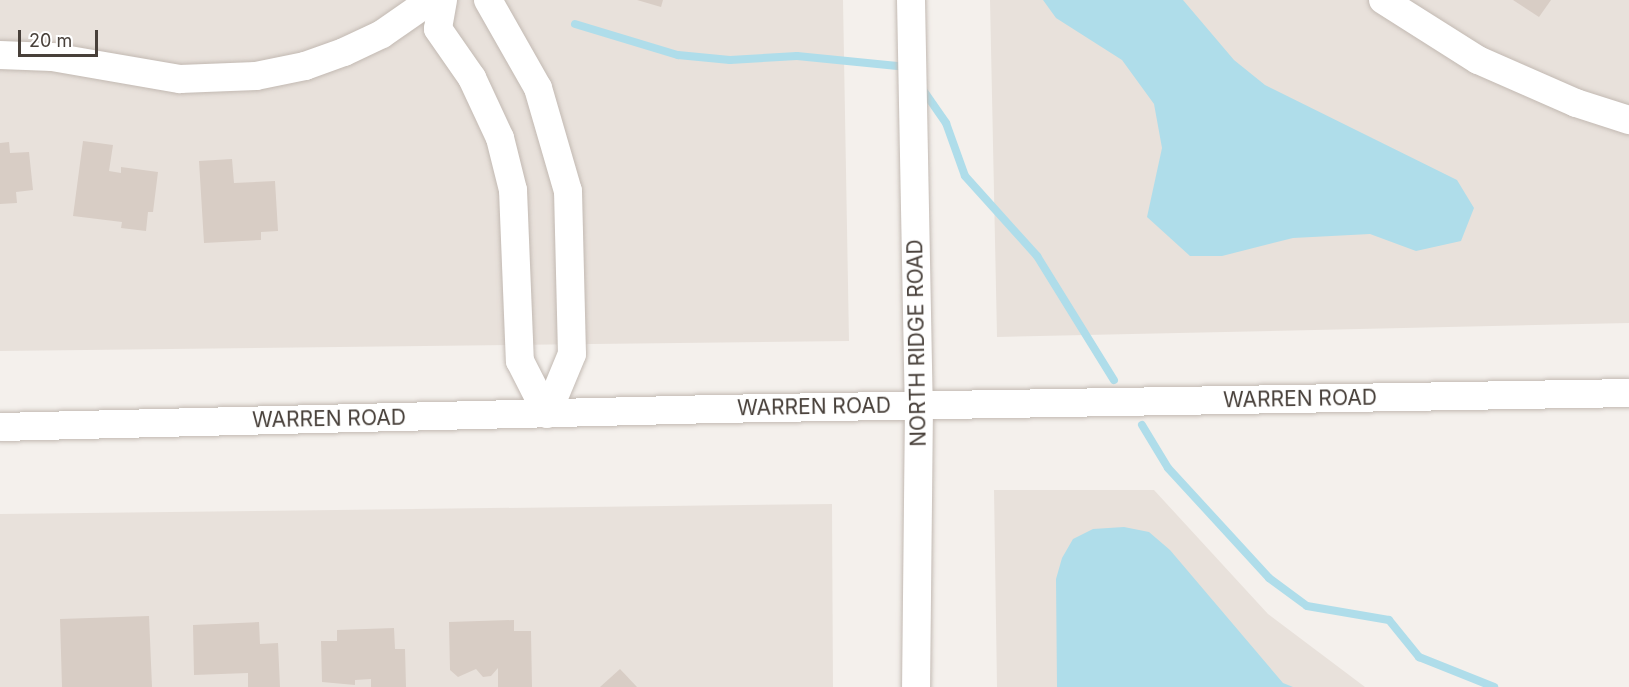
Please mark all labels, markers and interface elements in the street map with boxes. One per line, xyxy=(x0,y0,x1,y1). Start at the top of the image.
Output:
scale bar xyxy=(21,18,100,56)
text: 20 m xyxy=(29,30,72,51)
street label: NORTH RIDGE ROAD xyxy=(903,239,931,447)
street label: WARREN ROAD xyxy=(1223,385,1377,413)
street label: WARREN ROAD xyxy=(737,393,891,421)
street label: WARREN ROAD xyxy=(252,405,406,433)

